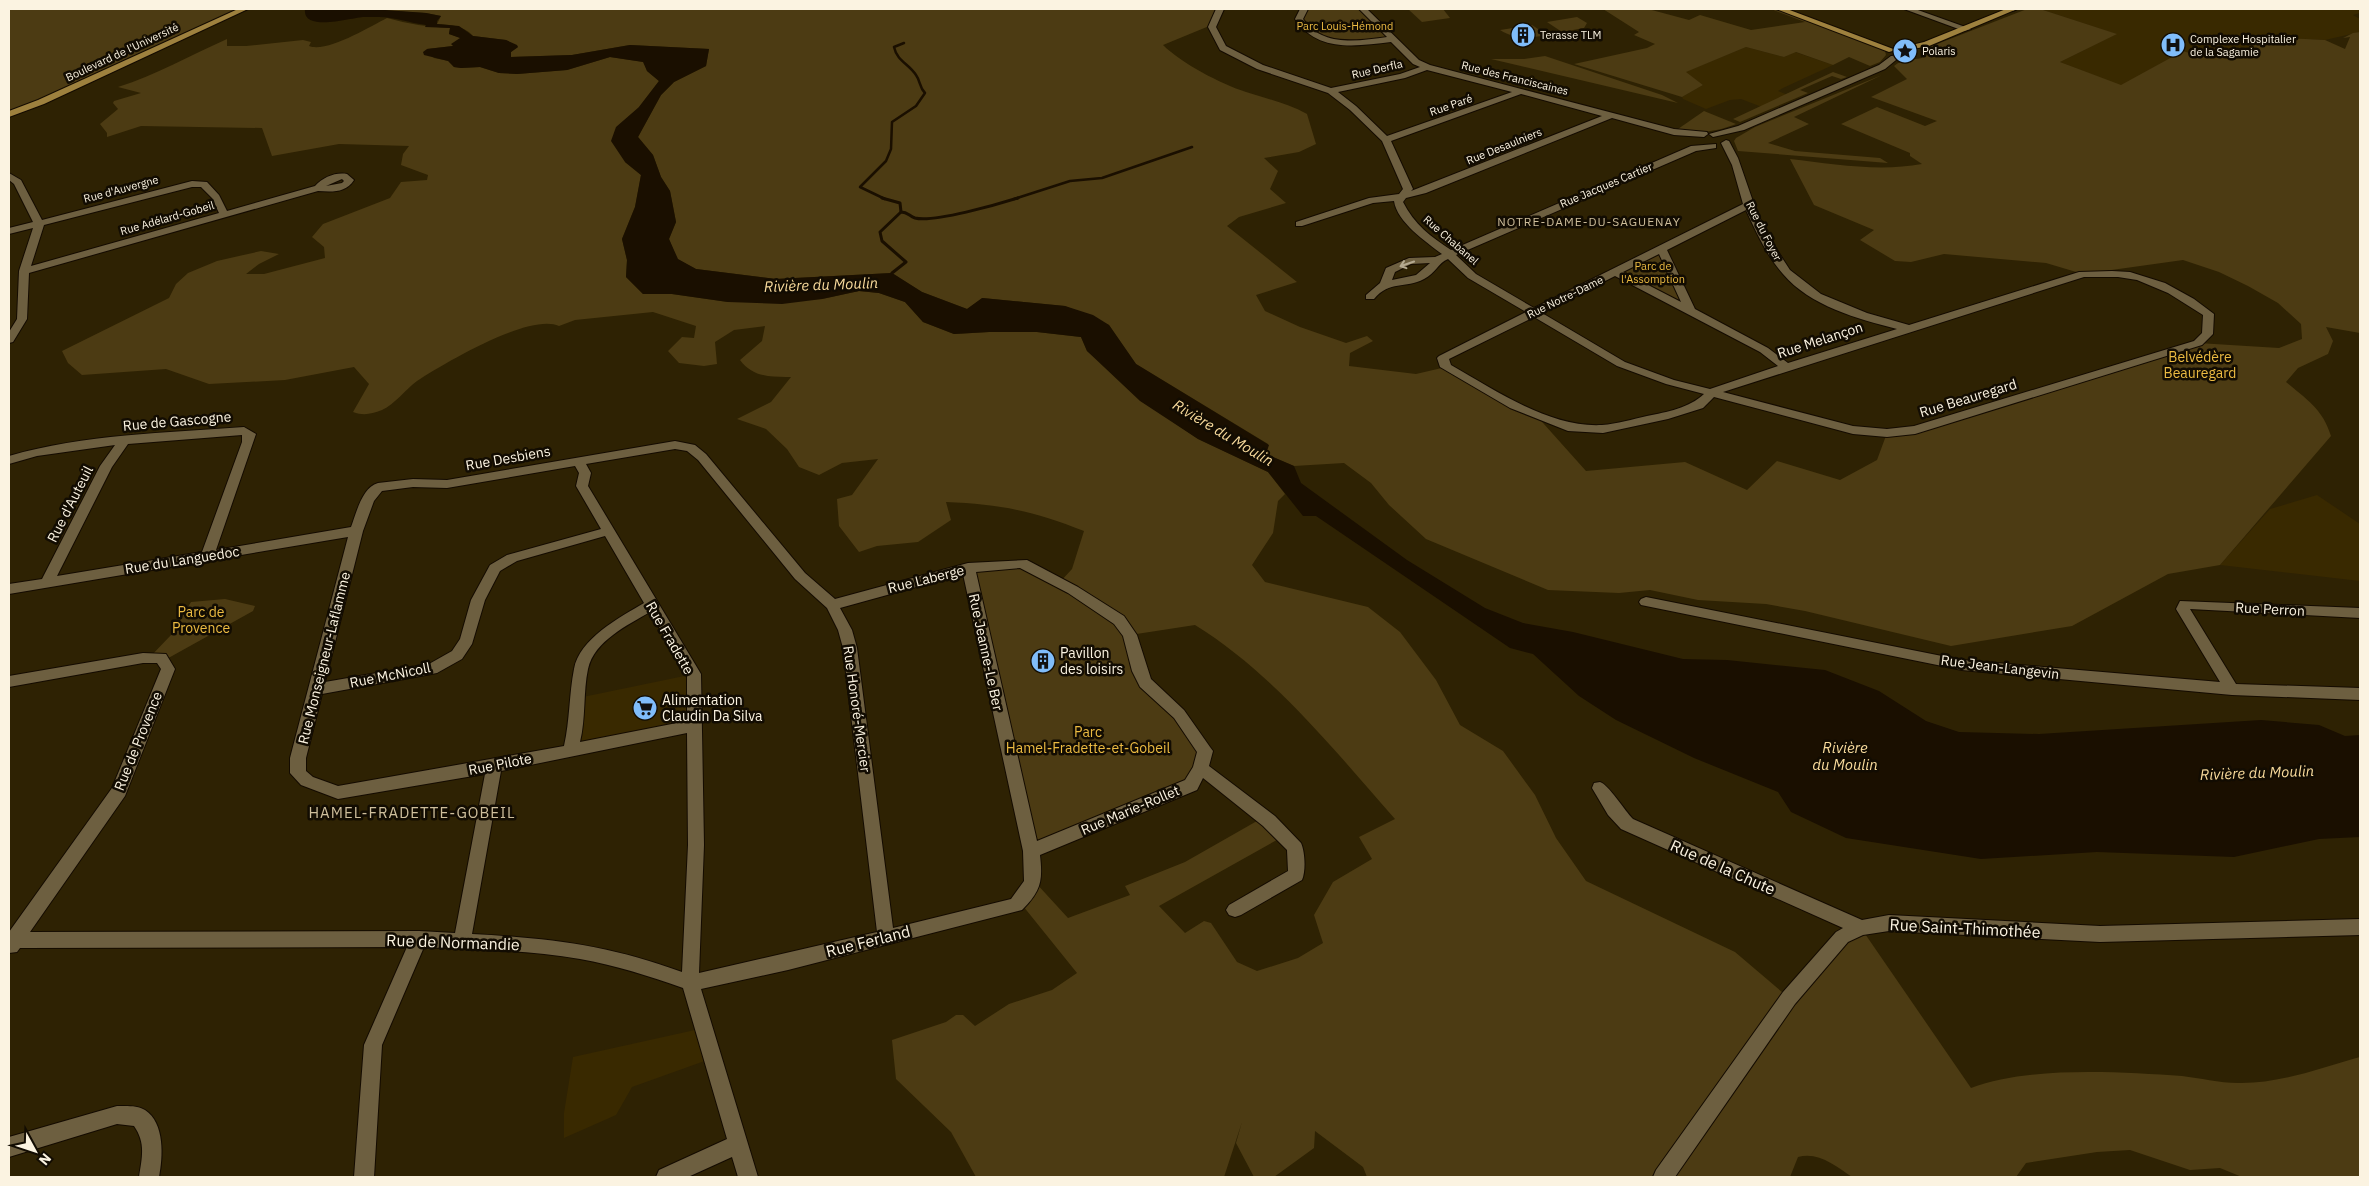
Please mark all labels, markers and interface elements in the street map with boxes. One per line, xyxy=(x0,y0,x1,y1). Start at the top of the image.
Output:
park label: Parc Louis-Hémond xyxy=(1297,19,1393,33)
street label: Boulevard de l'Université xyxy=(63,20,181,84)
building icon: Terasse TLM xyxy=(1510,22,1536,48)
place label: Terasse TLM xyxy=(1540,28,1602,42)
hospital icon: Complexe Hospitalier de la Sagamie xyxy=(2160,32,2186,58)
place label: Complexe Hospitalier de la Sagamie xyxy=(2190,32,2296,59)
place icon: Polaris xyxy=(1892,38,1918,64)
place label: Polaris xyxy=(1922,44,1956,58)
street label: Rue Derfla xyxy=(1350,56,1404,82)
street label: Rue des Franciscaines xyxy=(1460,58,1570,98)
street label: Rue Paré xyxy=(1428,91,1474,119)
street label: Rue Desaulniers xyxy=(1464,124,1544,168)
street label: Rue Jacques Cartier xyxy=(1558,159,1654,211)
street label: Rue d'Auvergne xyxy=(82,172,160,206)
street label: Rue Adélard-Gobeil xyxy=(118,198,216,238)
street label: Rue du Foyer xyxy=(1743,199,1785,263)
street label: Rue Chabanel xyxy=(1421,212,1481,268)
district label: NOTRE-DAME-DU-SAGUENAY xyxy=(1497,214,1681,229)
park label: Parc de l'Assomption xyxy=(1621,259,1685,286)
one-way arrow xyxy=(1399,260,1415,269)
street label: Rue Notre-Dame xyxy=(1525,272,1605,322)
water label: Rivière du Moulin xyxy=(763,273,878,296)
street label: Rue Melançon xyxy=(1775,318,1865,362)
park label: Belvédère Beauregard xyxy=(2163,348,2237,382)
street label: Rue Beauregard xyxy=(1917,375,2019,421)
water label: Rivière du Moulin xyxy=(1169,395,1277,470)
street label: Rue de Gascogne xyxy=(122,407,232,435)
street label: Rue Desbiens xyxy=(464,442,552,474)
street label: Rue d'Auteuil xyxy=(43,463,97,545)
street label: Rue du Languedoc xyxy=(123,542,241,578)
street label: Rue Laberge xyxy=(886,561,966,597)
street label: Rue Monseigneur-Laflamme xyxy=(294,570,354,746)
street label: Rue Jeanne-Le Ber xyxy=(965,592,1007,712)
street label: Rue Fradette xyxy=(642,598,698,678)
street label: Rue Perron xyxy=(2235,598,2305,620)
park label: Parc de Provence xyxy=(172,603,230,637)
place label: Pavillon des loisirs xyxy=(1060,644,1124,678)
street label: Rue Honoré-Mercier xyxy=(839,645,875,773)
building icon: Pavillon des loisirs xyxy=(1030,648,1056,674)
street label: Rue Jean-Langevin xyxy=(1940,651,2060,683)
street label: Rue McNicoll xyxy=(348,658,432,692)
street label: Rue de Provence xyxy=(110,689,166,793)
place label: Alimentation Claudin Da Silva xyxy=(662,691,763,725)
supermarket icon: Alimentation Claudin Da Silva xyxy=(632,695,658,721)
park label: Parc Hamel-Fradette-et-Gobeil xyxy=(1006,723,1170,757)
water label: Rivière du Moulin xyxy=(1812,738,1878,774)
street label: Rue Pilote xyxy=(467,749,533,779)
water label: Rivière du Moulin xyxy=(2199,761,2314,784)
street label: Rue Marie-Rollet xyxy=(1078,781,1182,839)
district label: HAMEL-FRADETTE-GOBEIL xyxy=(308,803,516,822)
street label: Rue de la Chute xyxy=(1667,835,1779,899)
street label: Rue Saint-Thimothée xyxy=(1889,914,2041,942)
street label: Rue Ferland xyxy=(824,921,912,961)
street label: Rue de Normandie xyxy=(386,930,520,954)
north arrow xyxy=(10,1126,60,1176)
text: N xyxy=(35,1150,55,1169)

